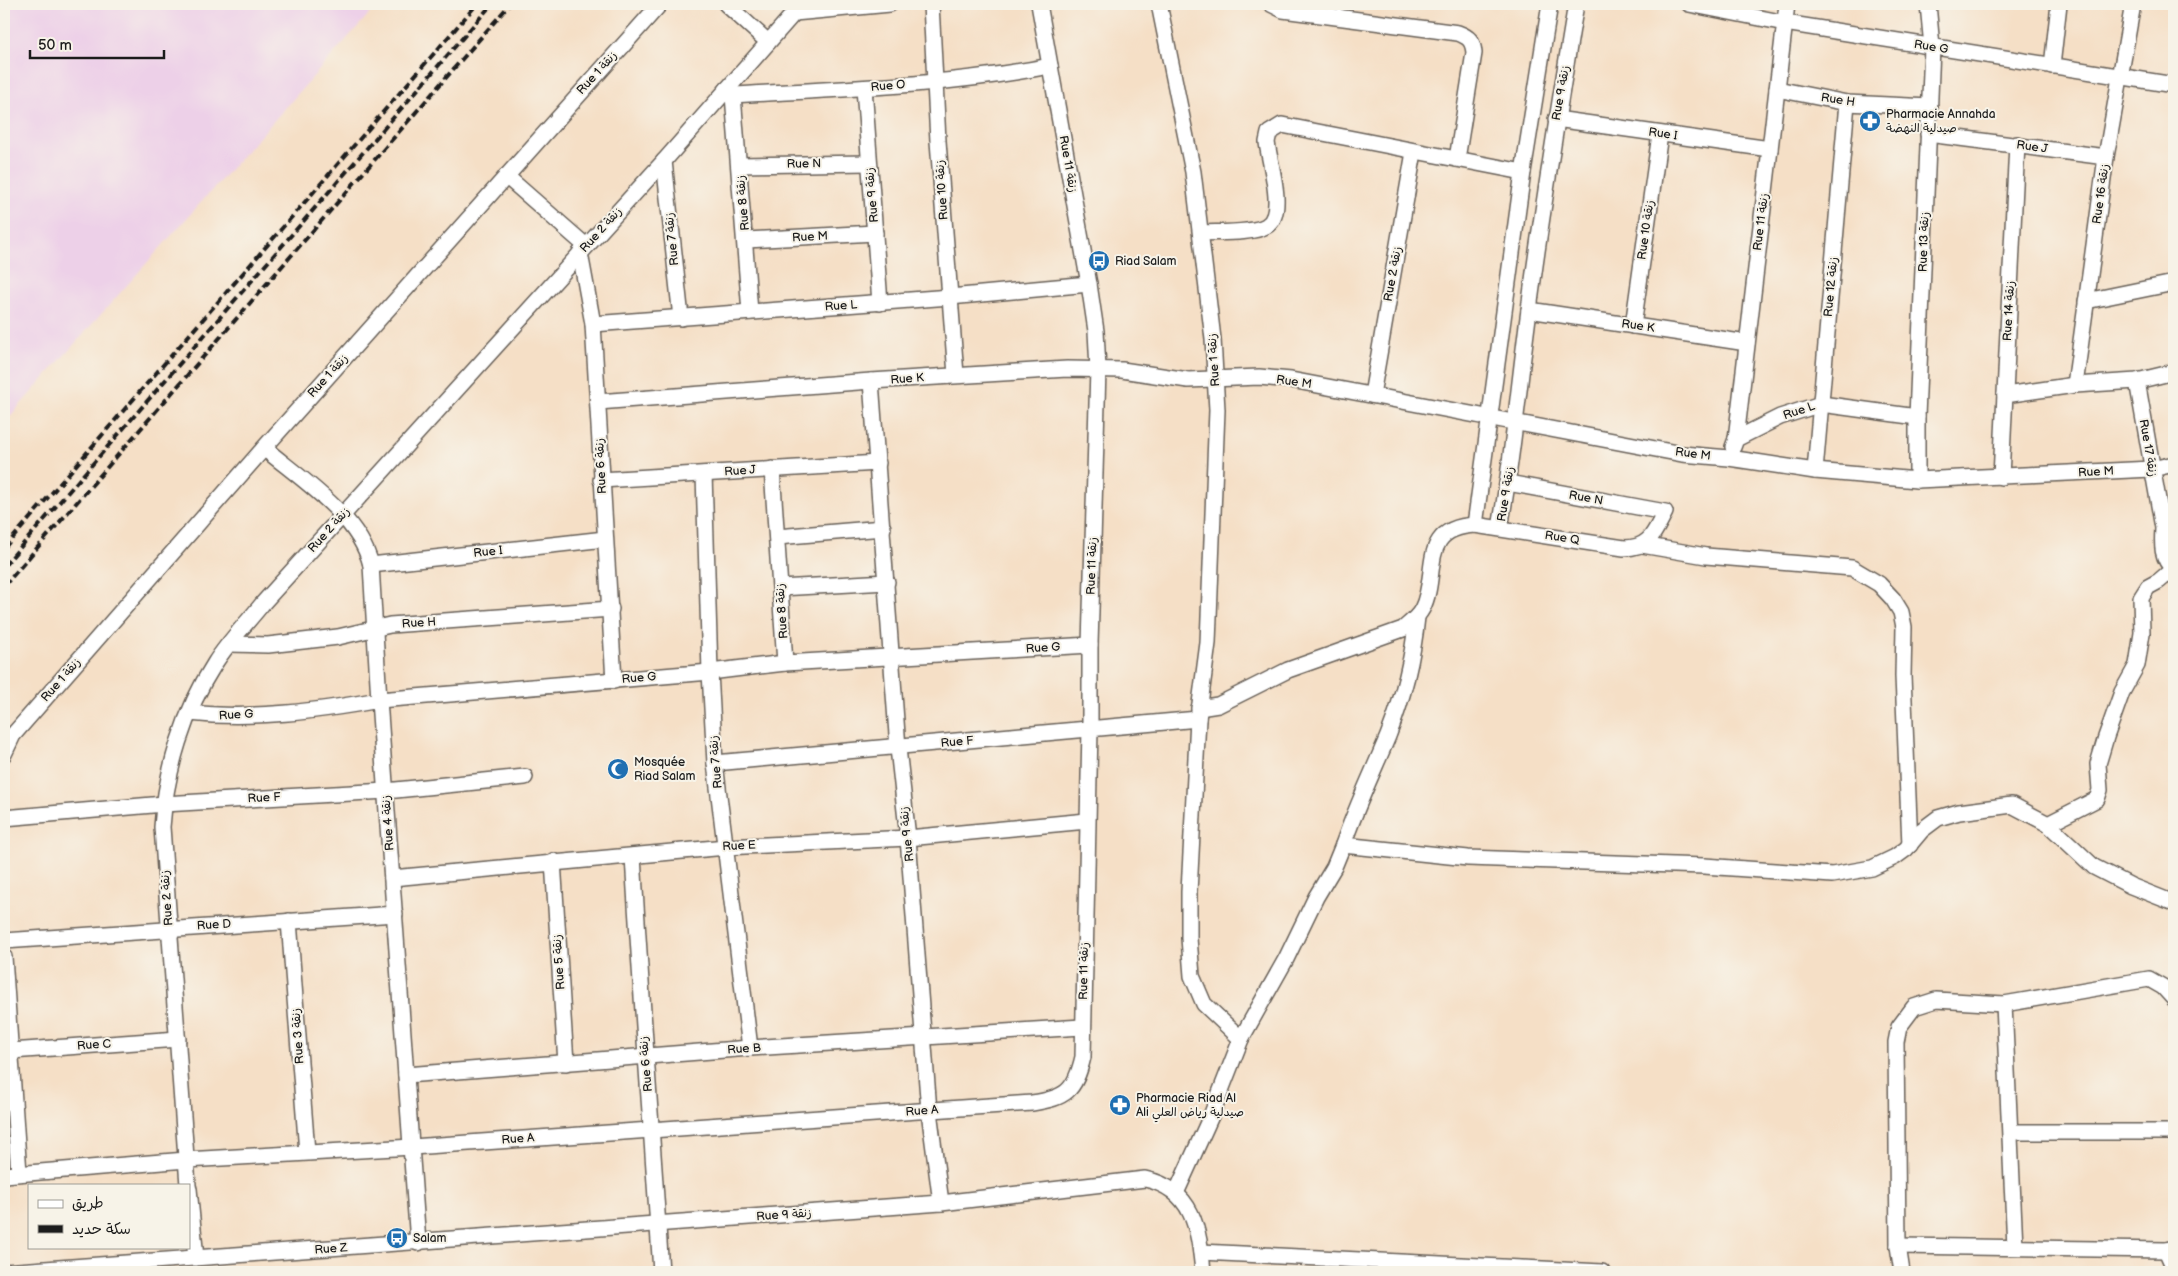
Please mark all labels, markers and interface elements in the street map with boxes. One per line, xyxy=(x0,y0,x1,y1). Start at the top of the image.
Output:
scale bar xyxy=(30,28,164,60)
text: 50 m xyxy=(38,36,72,55)
street label: Rue G xyxy=(1913,37,1949,57)
street label: Rue 1 زنقة xyxy=(574,48,620,98)
street label: Rue 9 زنقة xyxy=(1549,64,1573,122)
street label: Rue O xyxy=(870,77,906,95)
street label: Rue H xyxy=(1820,90,1856,110)
place label: Pharmacie Annahda صيدلية النهضة xyxy=(1886,107,1996,136)
pharmacy icon: Pharmacie Annahda صيدلية النهضة xyxy=(1858,109,1882,133)
street label: Rue I xyxy=(1647,125,1679,144)
street label: Rue 11 زنقة xyxy=(1056,134,1080,194)
street label: Rue J xyxy=(2015,137,2049,157)
street label: Rue N xyxy=(787,156,821,172)
street label: Rue 10 زنقة xyxy=(932,159,952,221)
street label: Rue 16 زنقة xyxy=(2089,163,2113,225)
street label: Rue 9 زنقة xyxy=(862,167,882,223)
street label: Rue 8 زنقة xyxy=(733,175,753,231)
street label: Rue 11 زنقة xyxy=(1750,192,1772,252)
street label: Rue 10 زنقة xyxy=(1634,199,1658,261)
street label: Rue 2 زنقة xyxy=(577,204,625,256)
street label: Rue 13 زنقة xyxy=(1915,211,1933,273)
street label: Rue 7 زنقة xyxy=(662,212,682,266)
street label: Rue M xyxy=(792,229,828,245)
street label: Rue 2 زنقة xyxy=(1381,245,1405,303)
bus stop icon: Riad Salam xyxy=(1087,249,1111,273)
place label: Riad Salam xyxy=(1115,254,1176,269)
street label: Rue 12 زنقة xyxy=(1821,256,1841,318)
street label: Rue 14 زنقة xyxy=(2000,280,2018,342)
street label: Rue L xyxy=(824,297,858,315)
street label: Rue K xyxy=(1620,316,1656,336)
street label: Rue 1 زنقة xyxy=(1205,333,1223,387)
street label: Rue 1 زنقة xyxy=(305,351,351,401)
street label: Rue K xyxy=(890,370,924,388)
street label: Rue M xyxy=(1275,372,1313,392)
street label: Rue L xyxy=(1781,399,1817,423)
street label: Rue 17 زنقة xyxy=(2136,418,2160,478)
street label: Rue 6 زنقة xyxy=(592,438,610,494)
street label: Rue M xyxy=(1674,444,1712,464)
street label: Rue J xyxy=(724,462,757,480)
street label: Rue M xyxy=(2078,464,2114,480)
street label: Rue 9 زنقة xyxy=(1494,465,1518,523)
street label: Rue N xyxy=(1568,488,1604,508)
street label: Rue 2 زنقة xyxy=(305,504,353,556)
street label: Rue Q xyxy=(1544,528,1581,548)
street label: Rue 11 زنقة xyxy=(1083,537,1101,595)
street label: Rue I xyxy=(473,543,504,561)
street label: Rue 8 زنقة xyxy=(773,583,791,639)
street label: Rue H xyxy=(401,614,437,632)
street label: Rue G xyxy=(1025,639,1061,657)
street label: Rue 1 زنقة xyxy=(38,655,84,705)
street label: Rue G xyxy=(621,669,657,687)
street label: Rue G xyxy=(218,707,254,723)
street label: Rue F xyxy=(940,733,975,751)
street label: Rue 7 زنقة xyxy=(706,735,726,789)
place label: Mosquée Riad Salam xyxy=(634,755,695,784)
mosque icon: Mosquée Riad Salam xyxy=(606,757,630,781)
street label: Rue F xyxy=(247,790,282,806)
street label: Rue 4 زنقة xyxy=(379,795,397,851)
street label: Rue 9 زنقة xyxy=(897,806,917,862)
street label: Rue E xyxy=(722,838,756,854)
street label: Rue 2 زنقة xyxy=(158,870,176,926)
street label: Rue D xyxy=(196,917,232,933)
street label: Rue 5 زنقة xyxy=(550,934,568,990)
street label: Rue 11 زنقة xyxy=(1076,942,1092,1000)
street label: Rue 3 زنقة xyxy=(289,1008,307,1064)
street label: Rue C xyxy=(76,1036,112,1054)
street label: Rue 6 زنقة xyxy=(636,1036,656,1092)
street label: Rue B xyxy=(727,1040,761,1058)
place label: Pharmacie Riad Al Ali صيدلية رياض العلي xyxy=(1136,1091,1244,1123)
pharmacy icon: Pharmacie Riad Al Ali صيدلية رياض العلي xyxy=(1108,1093,1132,1117)
street label: Rue A xyxy=(905,1102,940,1120)
street label: Rue A xyxy=(501,1130,536,1148)
legend xyxy=(28,1184,190,1248)
text: طريق xyxy=(72,1194,104,1213)
street label: Rue 9 زنقة xyxy=(756,1206,812,1224)
text: سكة حديد xyxy=(72,1220,131,1239)
bus stop icon: Salam xyxy=(385,1226,409,1250)
place label: Salam xyxy=(413,1231,446,1246)
street label: Rue Z xyxy=(314,1240,349,1258)

